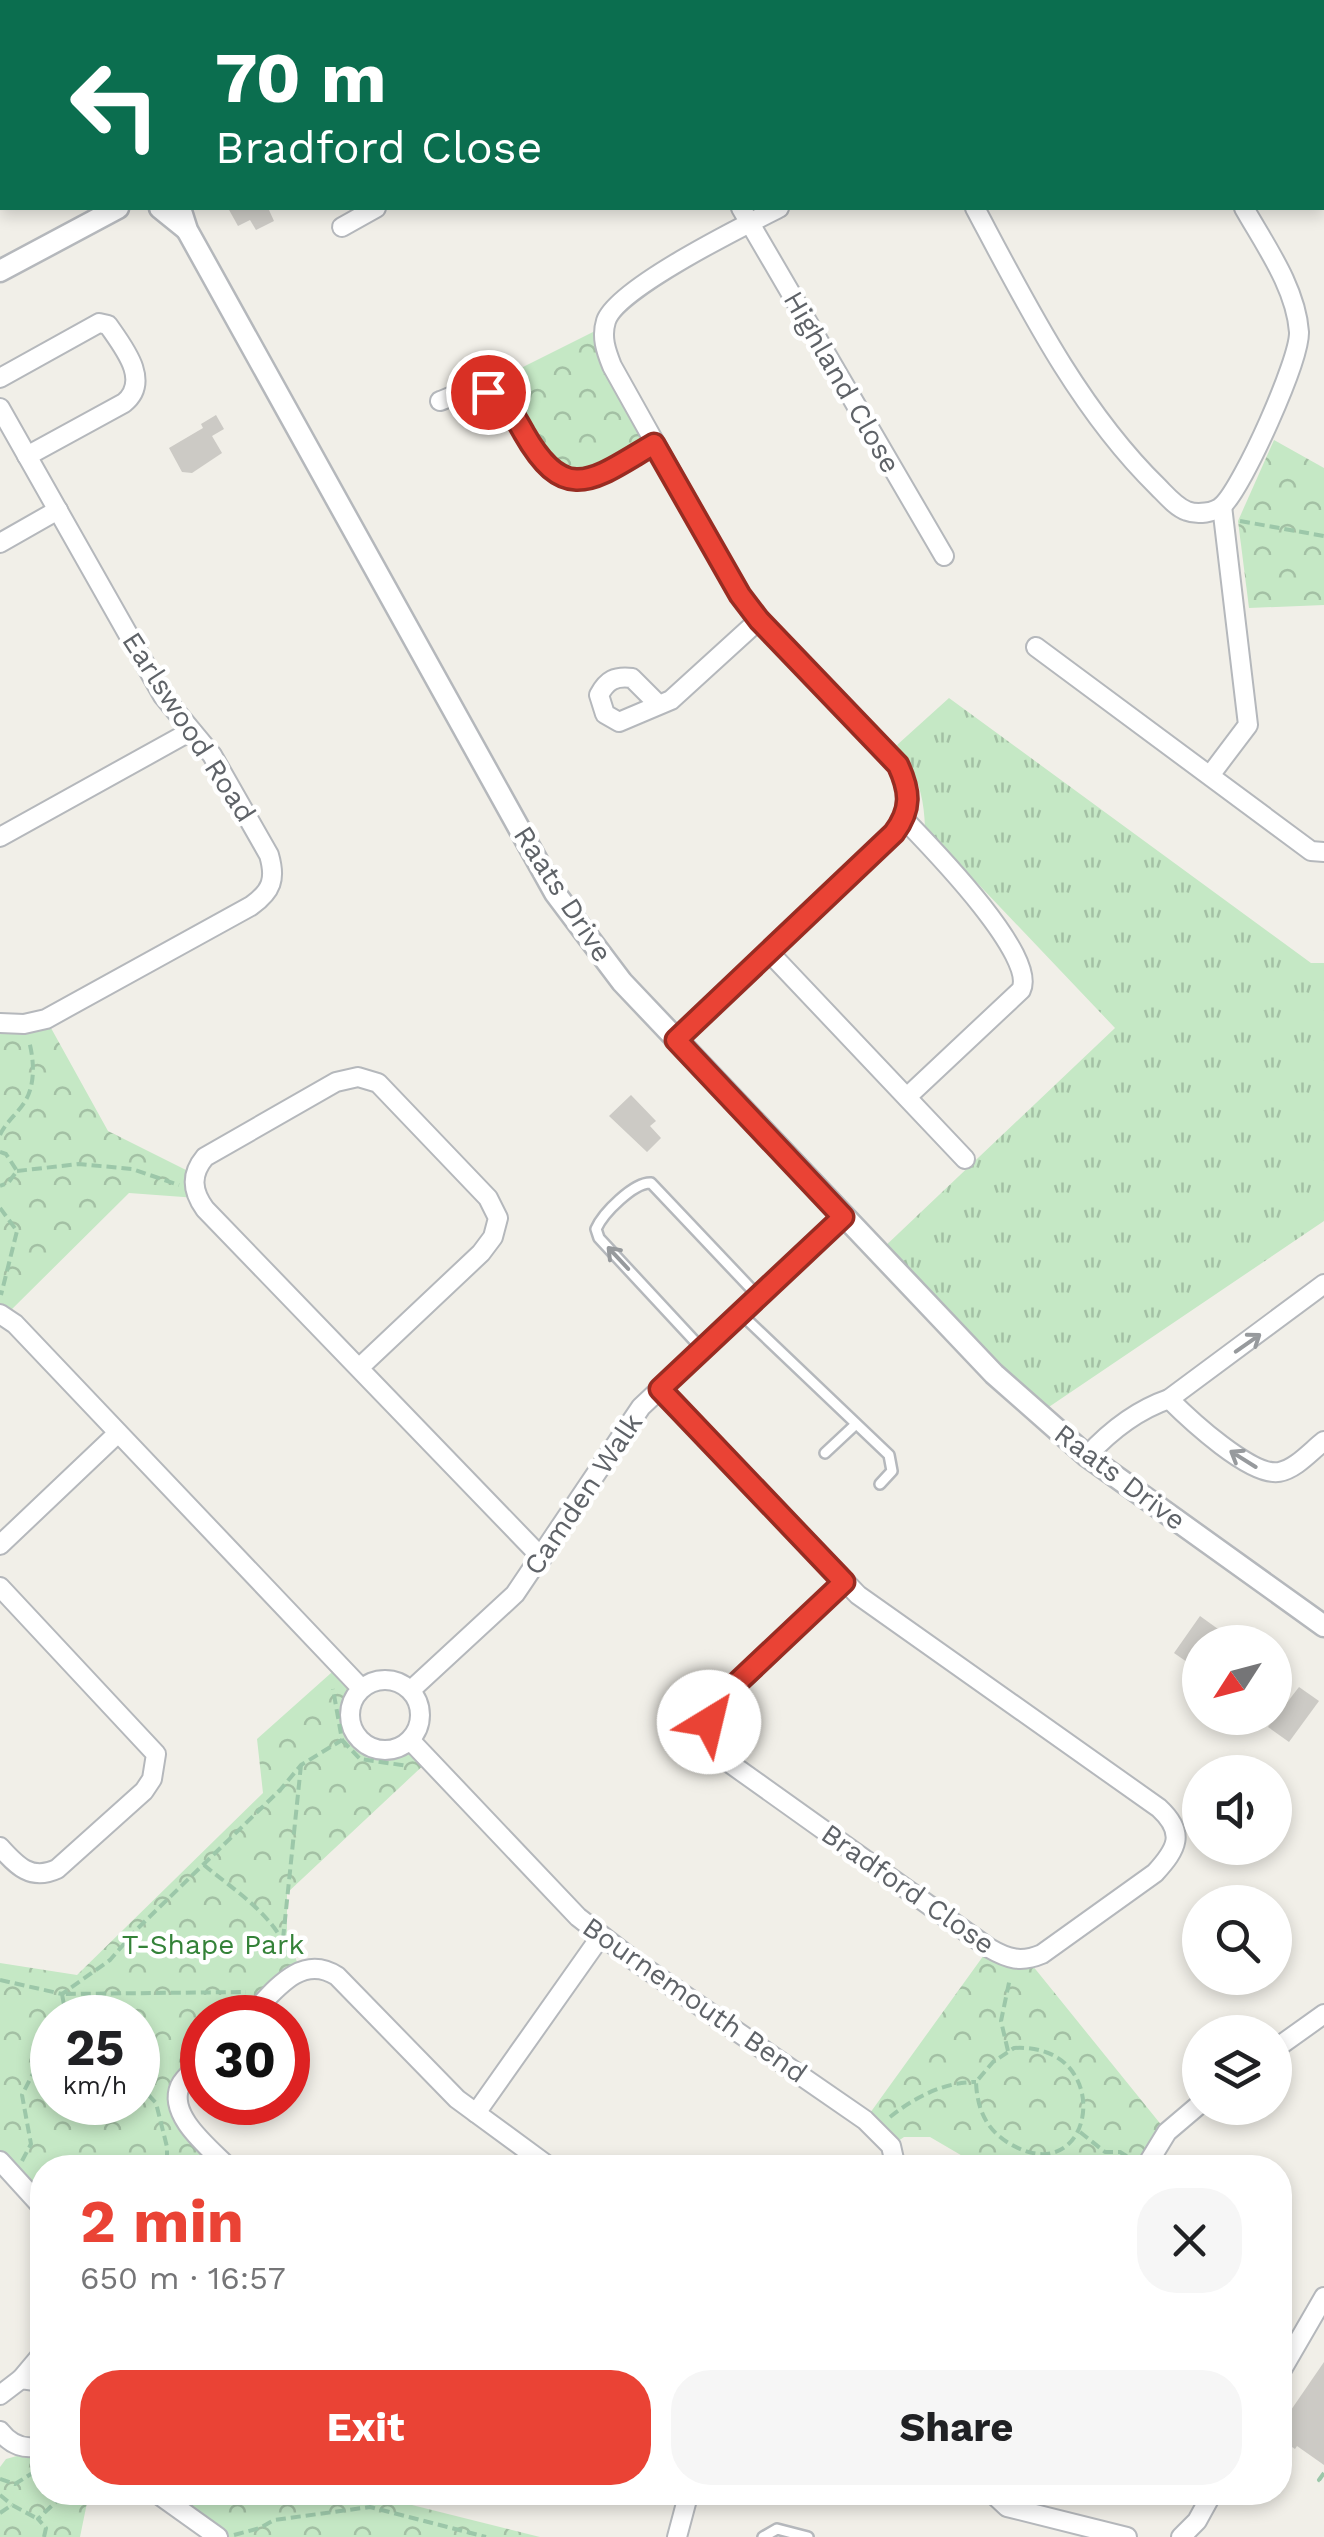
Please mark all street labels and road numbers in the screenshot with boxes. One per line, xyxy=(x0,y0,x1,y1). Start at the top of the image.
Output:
street label: Highland Close xyxy=(777,285,907,479)
street label: Earlswood Road xyxy=(115,626,263,828)
street label: Raats Drive xyxy=(507,820,619,968)
street label: Camden Walk xyxy=(517,1407,649,1581)
street label: Raats Drive xyxy=(1048,1417,1192,1537)
street label: Bradford Close xyxy=(815,1817,1001,1961)
street label: Bournemouth Bend xyxy=(577,1910,813,2090)

